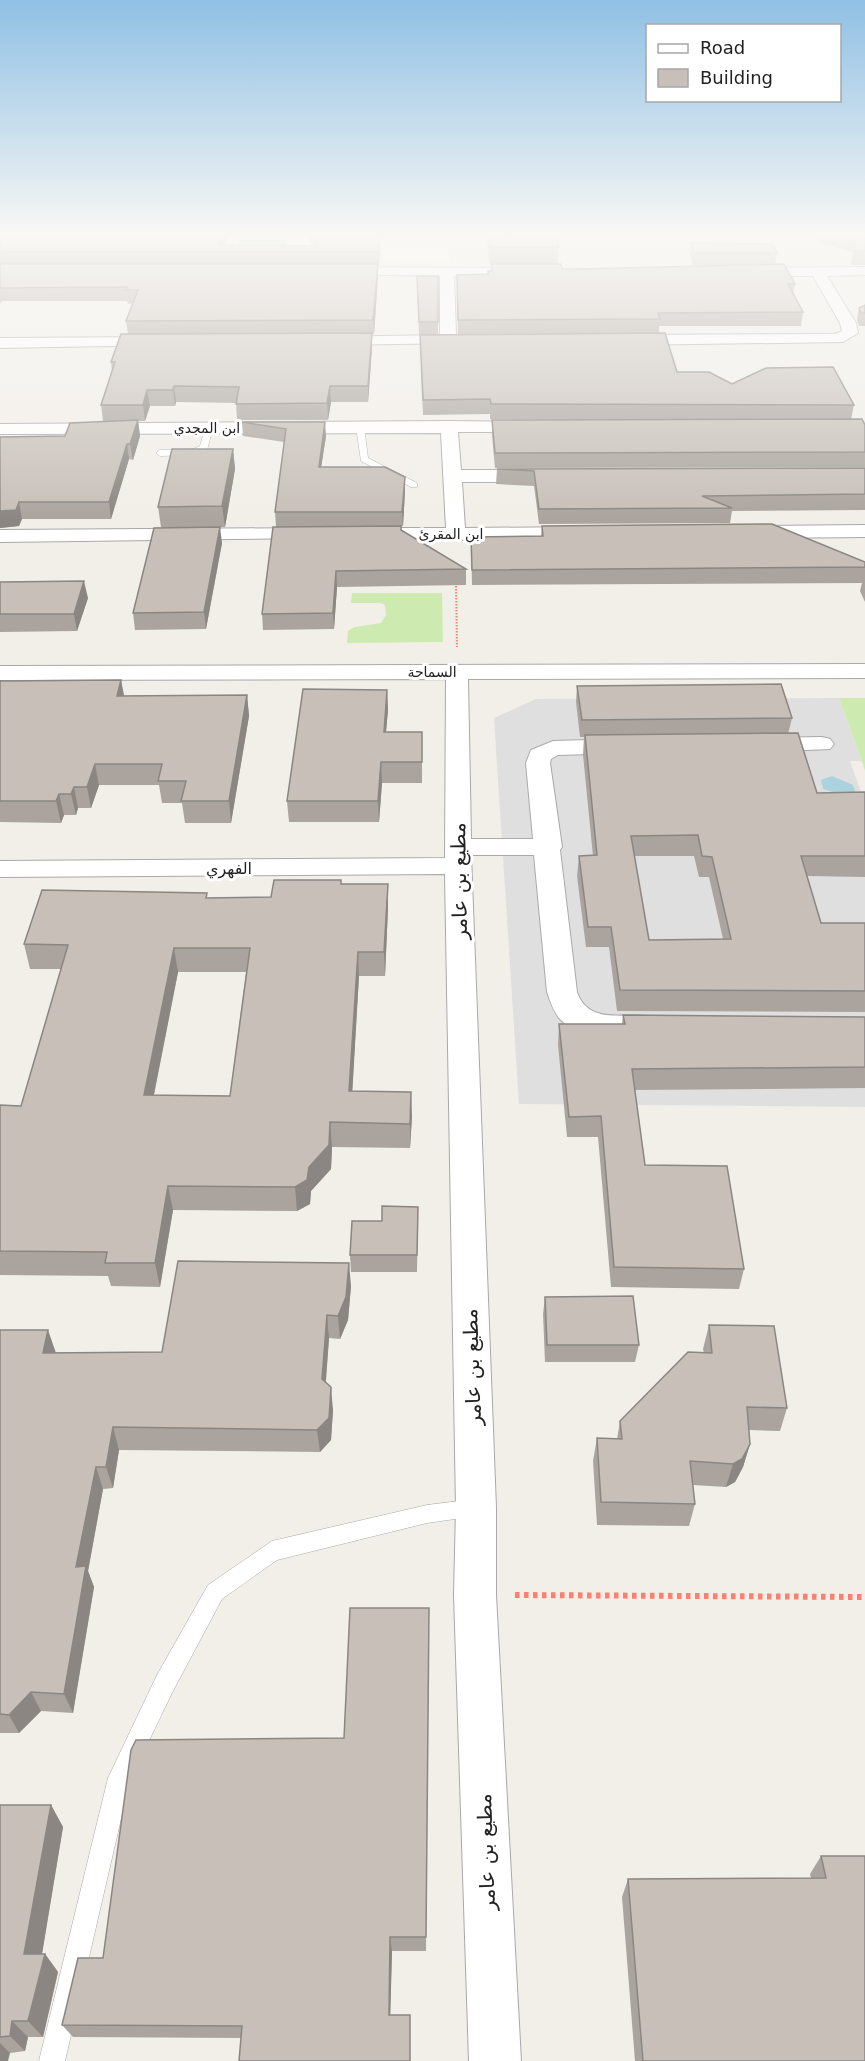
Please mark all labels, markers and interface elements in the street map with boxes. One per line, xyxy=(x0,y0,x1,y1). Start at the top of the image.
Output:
legend xyxy=(646,24,841,102)
text: Road xyxy=(700,37,745,58)
text: Building xyxy=(700,67,773,88)
street label: ابن المجدي xyxy=(174,420,240,437)
street label: ابن المقرئ xyxy=(419,526,483,543)
street label: السماحة xyxy=(407,664,457,680)
street label: مطيع بن عامر xyxy=(446,822,472,941)
street label: الفهري xyxy=(206,859,252,879)
street label: مطيع بن عامر xyxy=(458,1308,486,1427)
street label: مطيع بن عامر xyxy=(472,1793,500,1912)

